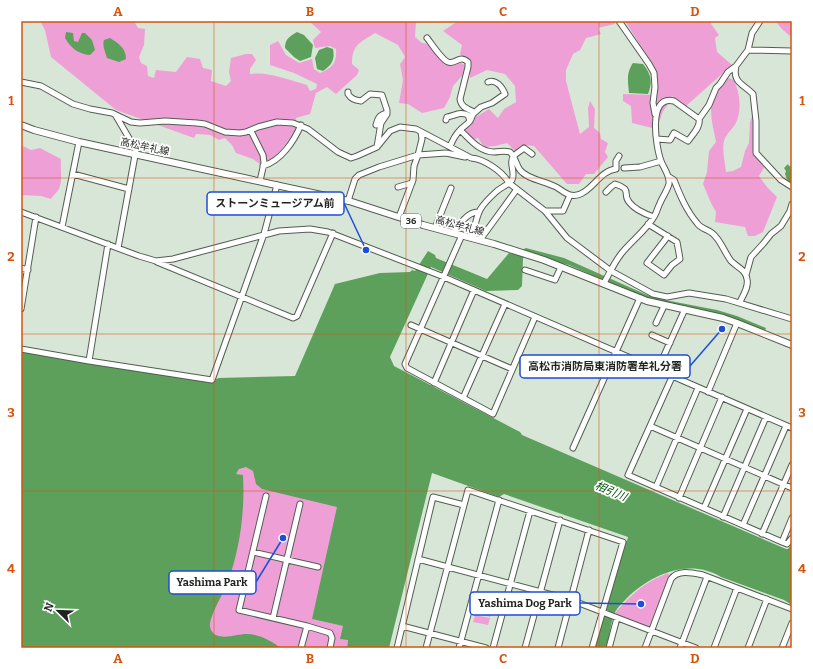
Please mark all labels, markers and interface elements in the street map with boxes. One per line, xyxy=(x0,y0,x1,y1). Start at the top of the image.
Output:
text: A xyxy=(113,4,123,19)
text: B xyxy=(306,4,314,19)
text: C xyxy=(499,4,507,19)
text: D xyxy=(690,4,700,19)
text: 1 xyxy=(8,93,14,108)
text: 1 xyxy=(799,93,805,108)
street label: 高松牟礼線 xyxy=(119,136,170,158)
callout: ストーンミュージアム前 xyxy=(207,192,344,215)
text: ストーンミュージアム前 xyxy=(215,197,335,210)
road number: 36 xyxy=(401,214,421,228)
street label: 高松牟礼線 xyxy=(434,214,485,238)
text: 2 xyxy=(7,249,15,264)
text: 2 xyxy=(798,249,806,264)
callout: 高松市消防局東消防署牟礼分署 xyxy=(520,355,690,378)
text: 高松市消防局東消防署牟礼分署 xyxy=(528,360,682,373)
text: 3 xyxy=(7,405,15,420)
text: 3 xyxy=(798,405,806,420)
water label: 相引川 xyxy=(593,479,629,504)
text: 4 xyxy=(7,561,15,576)
text: 4 xyxy=(798,561,806,576)
callout: Yashima Park xyxy=(169,571,256,594)
text: Yashima Park xyxy=(176,576,248,589)
north arrow xyxy=(38,591,78,631)
callout: Yashima Dog Park xyxy=(470,592,580,615)
text: Yashima Dog Park xyxy=(478,597,572,610)
text: N xyxy=(42,600,57,614)
text: A xyxy=(113,651,123,666)
text: B xyxy=(306,651,314,666)
text: C xyxy=(499,651,507,666)
text: D xyxy=(690,651,700,666)

